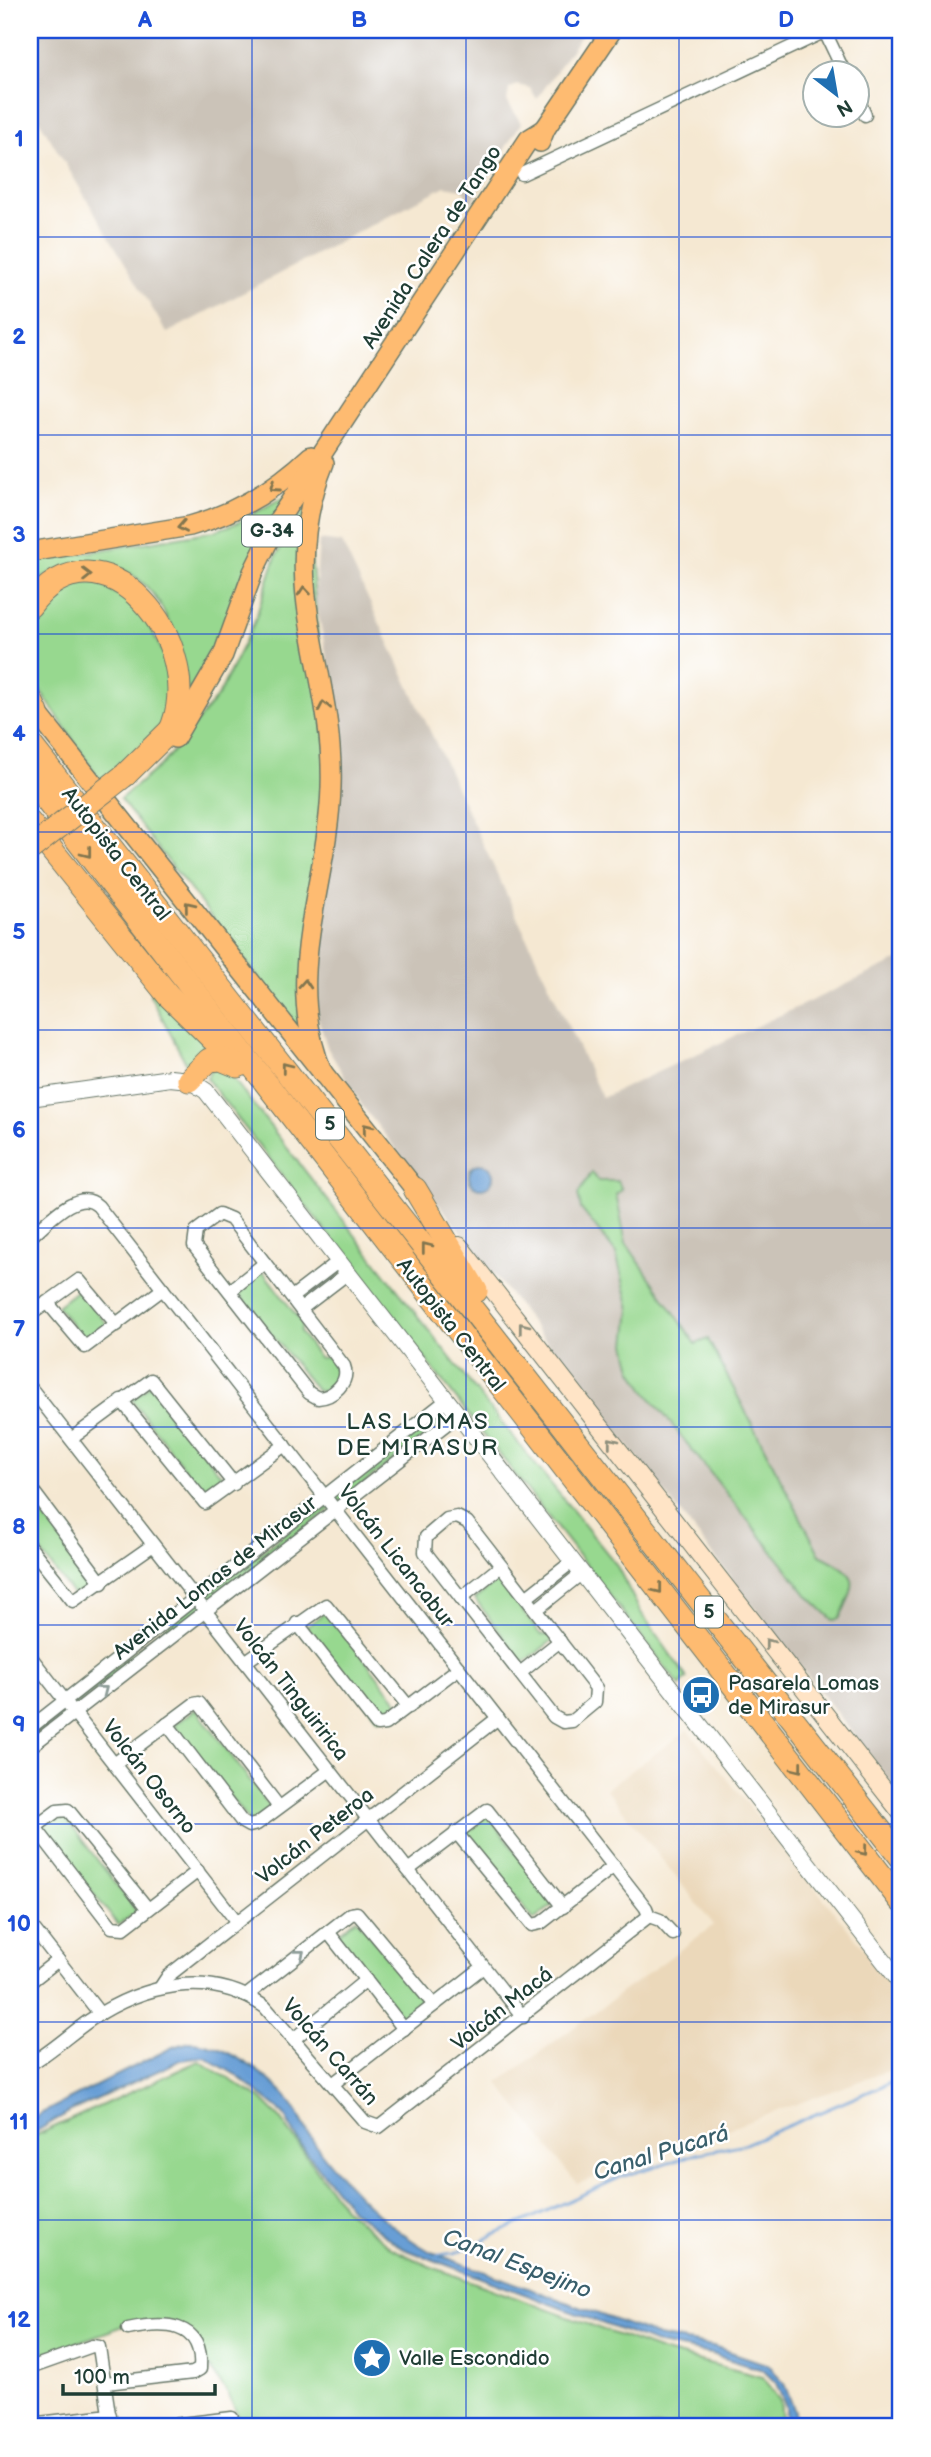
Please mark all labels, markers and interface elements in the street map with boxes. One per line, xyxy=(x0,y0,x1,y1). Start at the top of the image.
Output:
text: A xyxy=(137,6,153,34)
text: B xyxy=(351,6,367,34)
text: C xyxy=(564,6,580,34)
text: D xyxy=(778,6,794,34)
north arrow xyxy=(802,60,872,130)
text: N xyxy=(832,94,856,121)
text: 1 xyxy=(14,125,24,153)
street label: Avenida Calera de Tango xyxy=(357,141,507,353)
text: 2 xyxy=(12,323,26,351)
one-way arrow xyxy=(269,479,282,491)
road number: G-34 xyxy=(242,516,302,546)
one-way arrow xyxy=(176,519,188,534)
text: 3 xyxy=(12,521,26,549)
one-way arrow xyxy=(82,568,93,583)
one-way arrow xyxy=(297,585,312,596)
one-way arrow xyxy=(317,701,332,713)
text: 4 xyxy=(12,720,26,748)
street label: Autopista Central xyxy=(56,782,176,926)
one-way arrow xyxy=(78,845,91,857)
one-way arrow xyxy=(185,902,198,914)
text: 5 xyxy=(12,918,26,946)
one-way arrow xyxy=(297,979,312,990)
one-way arrow xyxy=(281,1063,294,1075)
road number: 5 xyxy=(316,1108,344,1140)
text: 6 xyxy=(12,1116,26,1144)
one-way arrow xyxy=(362,1124,375,1136)
one-way arrow xyxy=(421,1242,434,1255)
street label: Autopista Central xyxy=(391,1253,511,1397)
text: 7 xyxy=(13,1315,26,1343)
one-way arrow xyxy=(518,1323,531,1335)
district label: LAS LOMAS DE MIRASUR xyxy=(337,1408,499,1462)
one-way arrow xyxy=(607,1437,620,1449)
street label: Volcán Licancabur xyxy=(333,1480,460,1633)
street label: Avenida Lomas de Mirasur xyxy=(108,1490,322,1665)
text: 8 xyxy=(12,1513,26,1541)
one-way arrow xyxy=(649,1581,662,1594)
road number: 5 xyxy=(695,1596,723,1628)
street label: Volcán Tinguiririca xyxy=(228,1614,354,1766)
one-way arrow xyxy=(765,1638,777,1651)
place label: Pasarela Lomas de Mirasur xyxy=(728,1671,879,1720)
bus stop icon: Pasarela Lomas de Mirasur xyxy=(680,1674,722,1716)
one-way arrow xyxy=(95,1686,108,1699)
text: 9 xyxy=(12,1711,26,1739)
street label: Volcán Osorno xyxy=(97,1715,201,1839)
one-way arrow xyxy=(790,1760,802,1773)
street label: Volcán Peteroa xyxy=(251,1782,379,1890)
one-way arrow xyxy=(854,1844,867,1856)
text: 10 xyxy=(7,1910,31,1938)
one-way arrow xyxy=(292,1949,304,1962)
street label: Volcán Macá xyxy=(446,1962,558,2056)
street label: Volcán Carrán xyxy=(277,1993,383,2111)
text: 11 xyxy=(9,2108,29,2136)
water label: Canal Pucará xyxy=(590,2119,732,2187)
water label: Canal Espejino xyxy=(439,2223,595,2305)
text: 12 xyxy=(7,2306,31,2334)
place icon: Valle Escondido xyxy=(351,2337,393,2379)
place label: Valle Escondido xyxy=(399,2346,550,2371)
scale bar xyxy=(63,2352,215,2396)
text: 100 m xyxy=(74,2365,130,2390)

